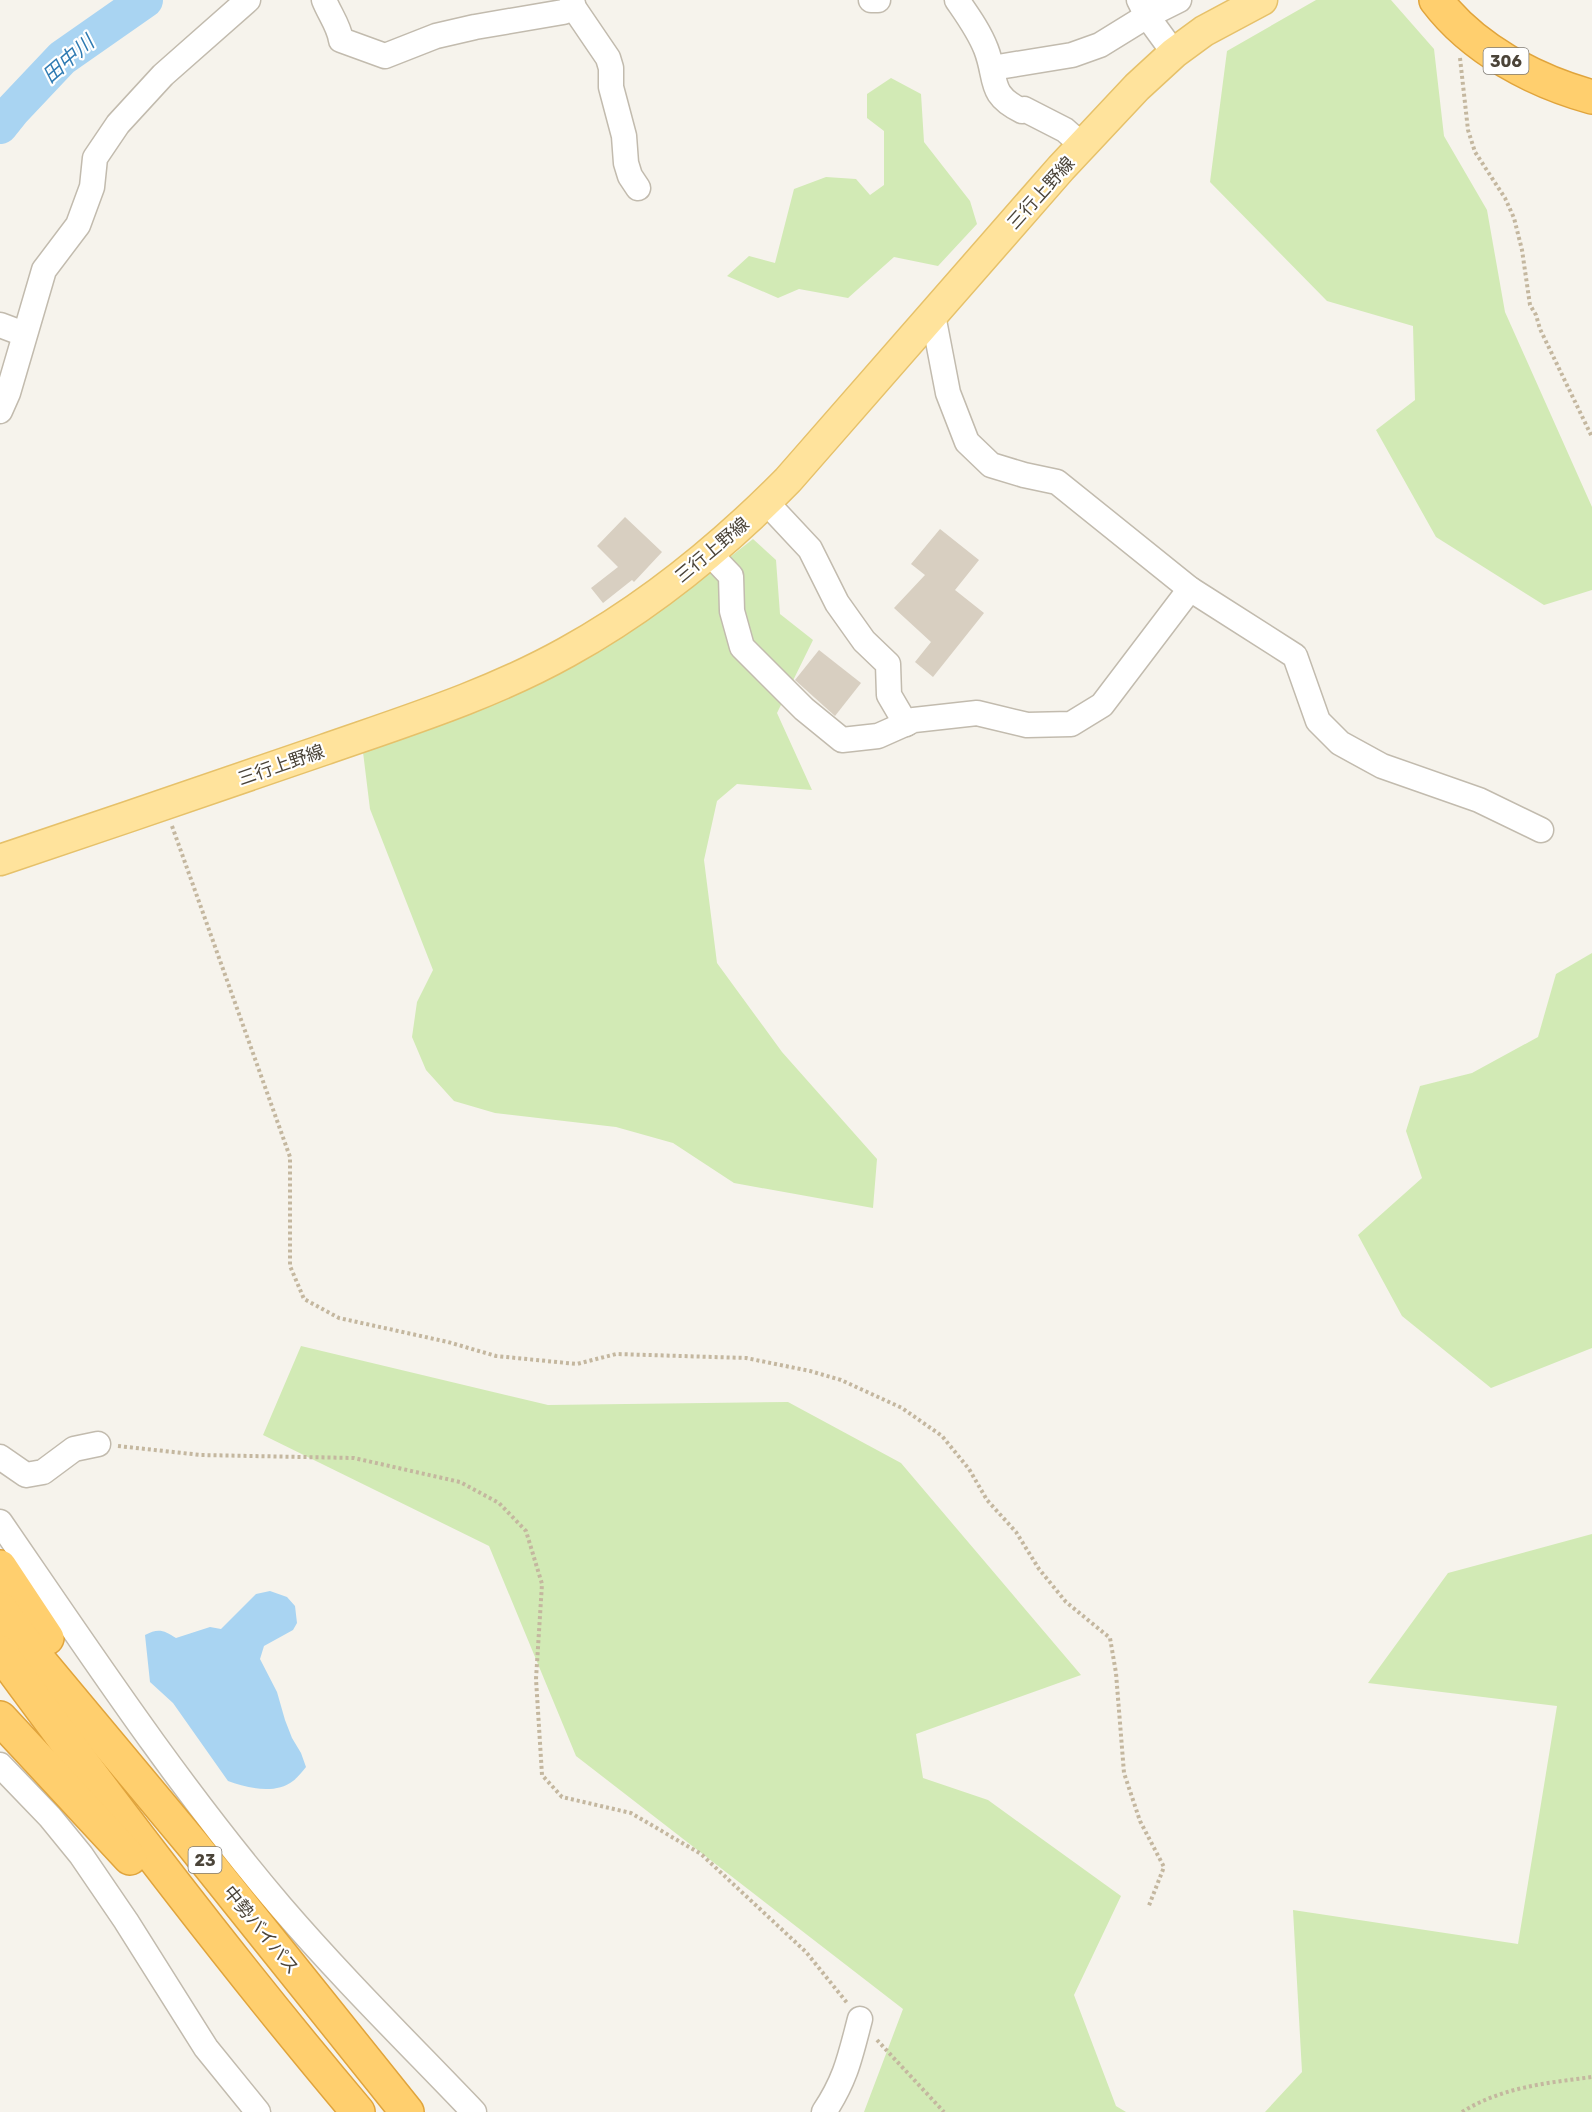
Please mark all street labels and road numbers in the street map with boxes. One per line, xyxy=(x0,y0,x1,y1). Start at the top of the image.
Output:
road number: 306 xyxy=(1484,48,1528,74)
street label: 三行上野線 xyxy=(1003,152,1079,234)
street label: 三行上野線 xyxy=(670,513,754,587)
street label: 三行上野線 xyxy=(235,740,327,790)
road number: 23 xyxy=(188,1847,222,1873)
street label: 中勢バイパス xyxy=(219,1881,303,1979)

